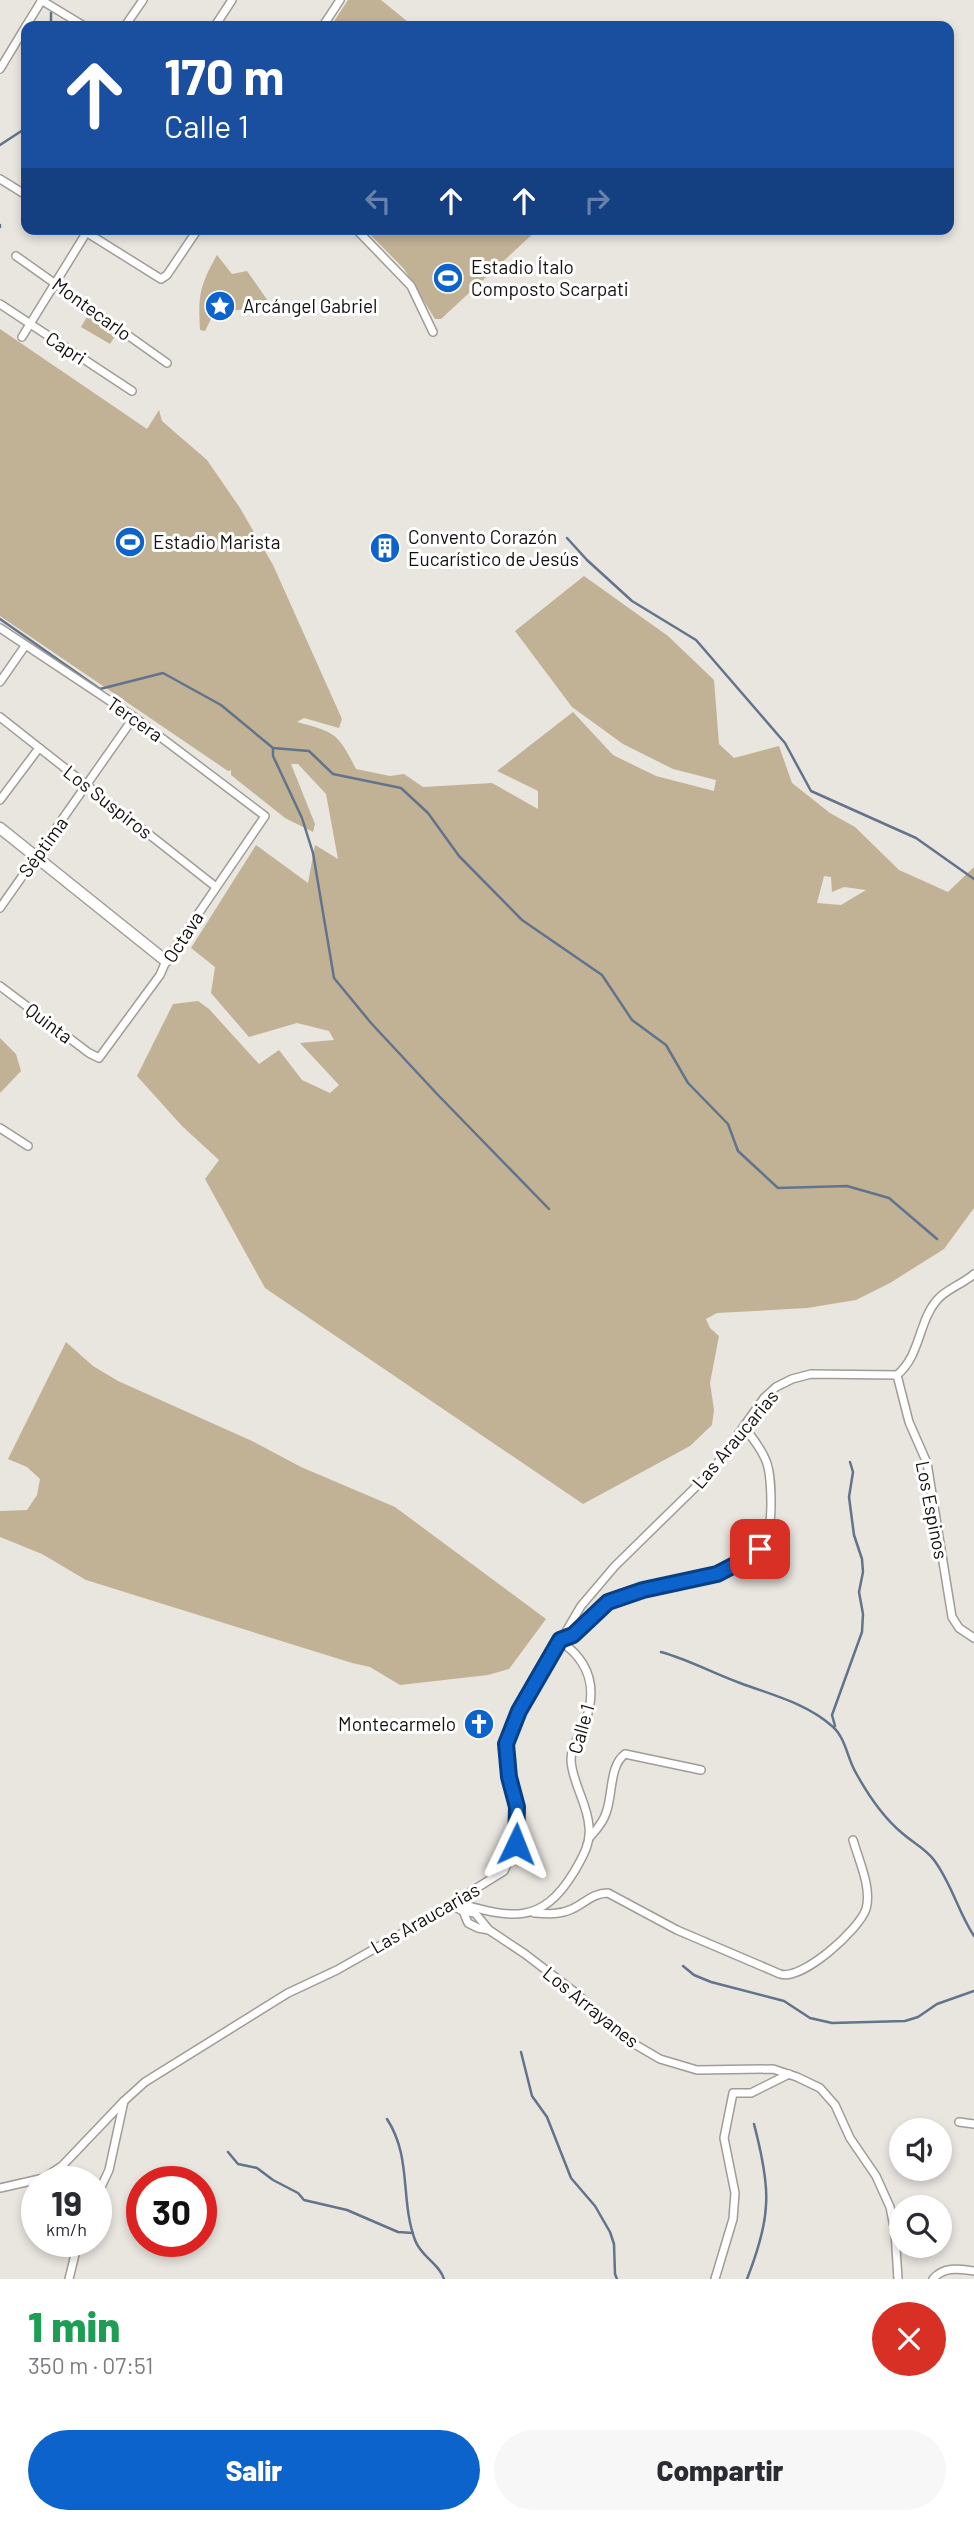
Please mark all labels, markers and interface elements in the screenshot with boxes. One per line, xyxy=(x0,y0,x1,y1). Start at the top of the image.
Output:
text: 170 m xyxy=(164,46,284,105)
icon: ahead xyxy=(49,49,140,140)
text: Calle 1 xyxy=(164,106,249,144)
icon: left xyxy=(359,182,397,220)
icon: ahead xyxy=(432,182,470,220)
icon: ahead xyxy=(505,182,543,220)
icon: right xyxy=(578,182,616,220)
place label: Estadio Ítalo Composto Scarpati xyxy=(471,255,629,300)
sports icon: Estadio Ítalo Composto Scarpati xyxy=(431,261,465,295)
street label: Montecarlo xyxy=(48,272,136,345)
place icon: Arcángel Gabriel xyxy=(203,289,237,323)
place label: Arcángel Gabriel xyxy=(243,294,377,317)
street label: Capri xyxy=(42,326,91,369)
sports icon: Estadio Marista xyxy=(113,525,147,559)
place label: Convento Corazón Eucarístico de Jesús xyxy=(408,525,579,570)
place label: Estadio Marista xyxy=(153,530,280,553)
building icon: Convento Corazón Eucarístico de Jesús xyxy=(368,531,402,565)
street label: Tercera xyxy=(103,691,168,746)
street label: Los Suspiros xyxy=(59,760,157,843)
street label: Séptima xyxy=(13,812,72,881)
street label: Octava xyxy=(157,907,208,967)
street label: Quinta xyxy=(21,998,77,1048)
street label: Las Araucarias xyxy=(687,1385,783,1493)
street label: Los Espinos xyxy=(912,1459,953,1561)
pin xyxy=(730,1519,790,1579)
icon: arrive xyxy=(741,1530,779,1568)
street label: Calle 1 xyxy=(563,1701,599,1756)
church icon: Montecarmelo xyxy=(462,1707,496,1741)
place label: Montecarmelo xyxy=(338,1712,456,1735)
position arrow xyxy=(479,1807,553,1881)
street label: Las Araucarias xyxy=(366,1877,483,1958)
street label: Los Arrayanes xyxy=(539,1961,644,2052)
map controls xyxy=(889,2118,952,2258)
button: sound xyxy=(889,2118,952,2181)
speed limit sign: 30 xyxy=(126,2166,217,2257)
text: 19 xyxy=(51,2181,82,2223)
button: search xyxy=(889,2195,952,2258)
text: km/h xyxy=(46,2218,87,2240)
text: 1 min xyxy=(28,2300,120,2350)
button: close xyxy=(872,2302,946,2376)
text: 350 m · 07:51 xyxy=(28,2351,153,2379)
button: Salir xyxy=(28,2430,480,2510)
button: Compartir xyxy=(494,2430,946,2510)

